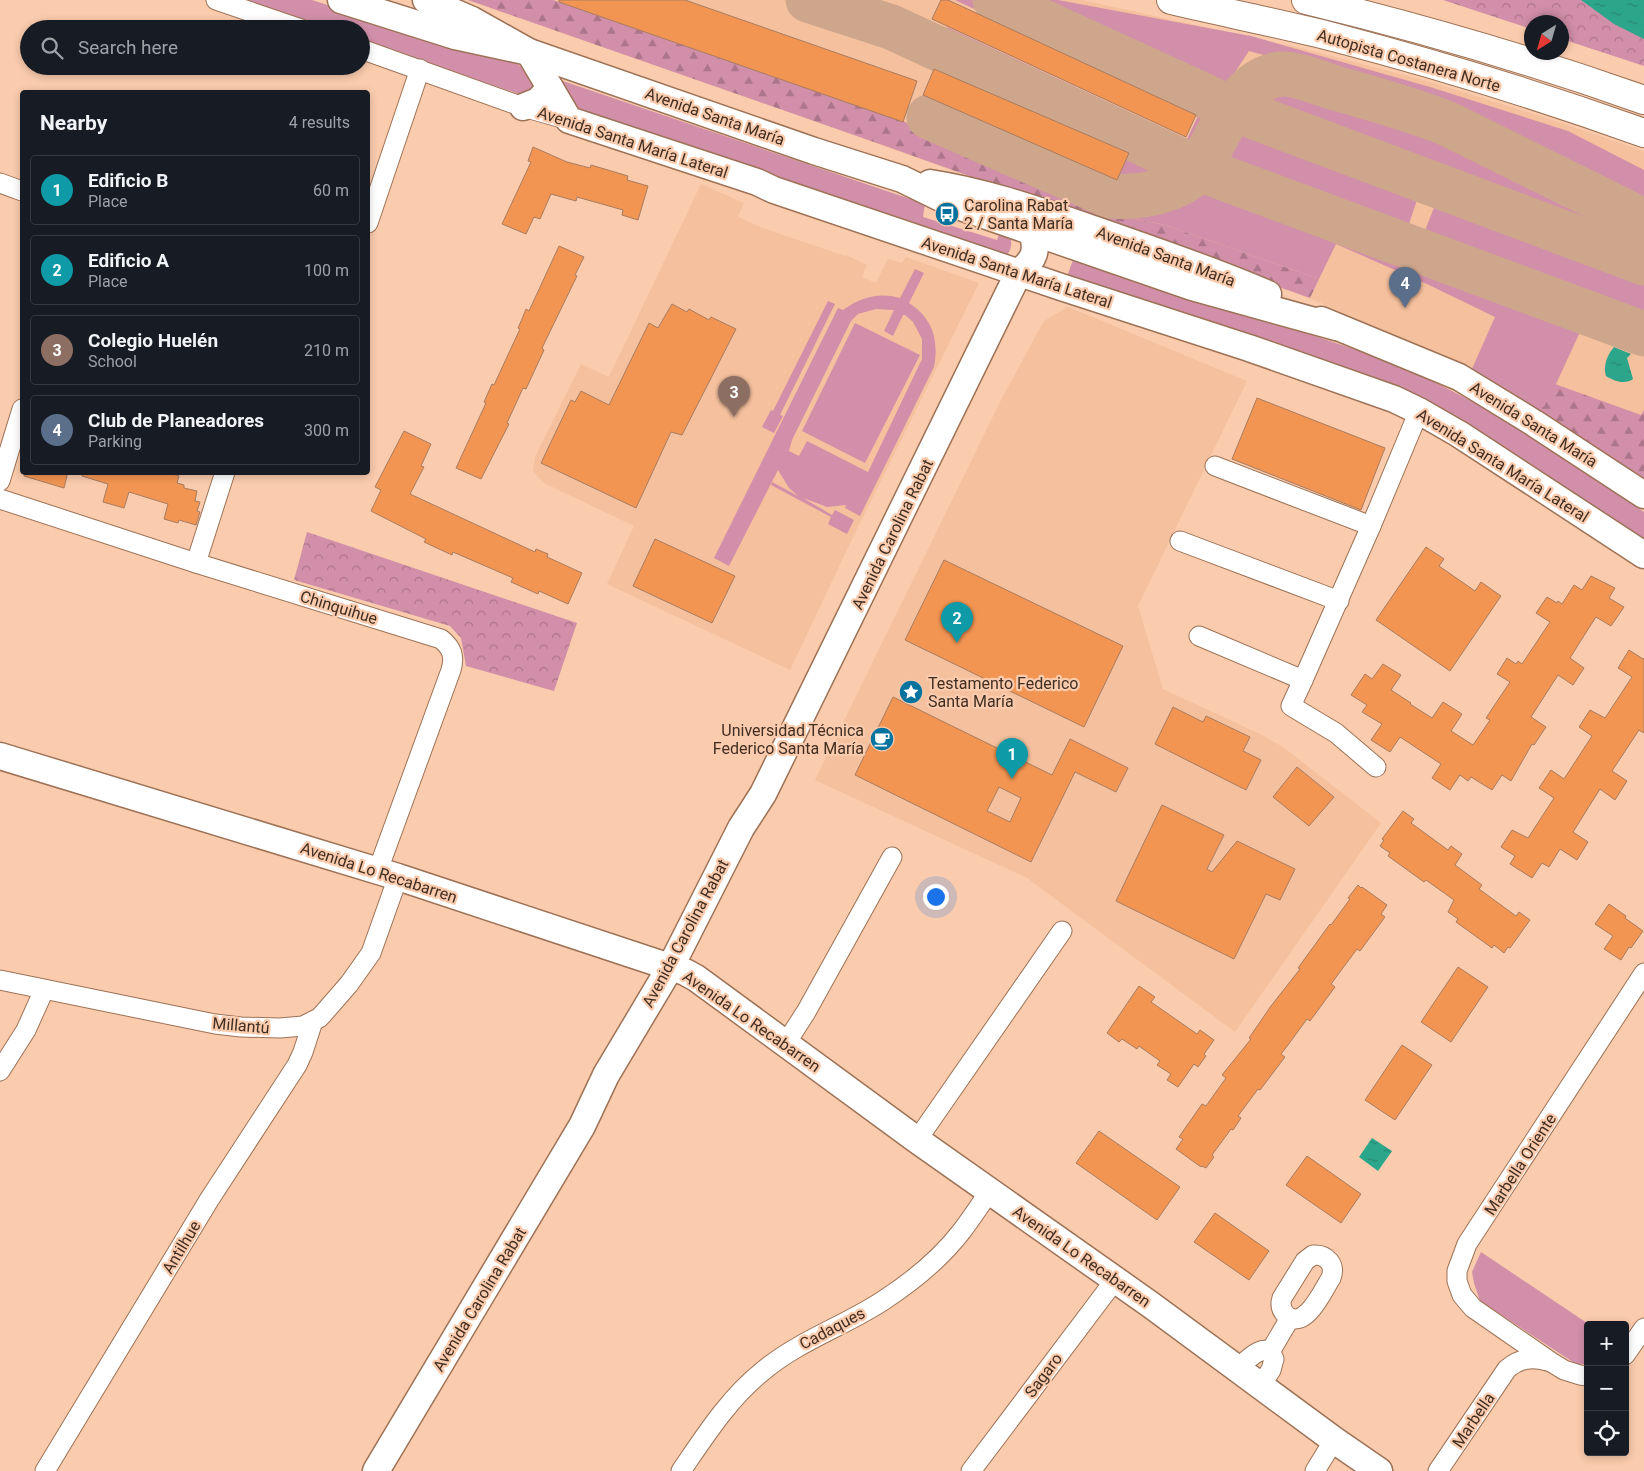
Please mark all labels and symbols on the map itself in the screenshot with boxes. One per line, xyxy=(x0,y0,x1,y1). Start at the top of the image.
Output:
north arrow xyxy=(1524,15,1569,60)
street label: Autopista Costanera Norte xyxy=(1315,25,1502,96)
street label: Avenida Santa María xyxy=(643,84,787,149)
street label: Avenida Santa María Lateral xyxy=(535,103,730,182)
place label: Carolina Rabat 2 / Santa María xyxy=(964,196,1073,233)
bus stop icon: Carolina Rabat 2 / Santa María xyxy=(934,201,960,227)
street label: Avenida Santa María xyxy=(1094,223,1238,290)
street label: Avenida Santa María Lateral xyxy=(919,233,1114,312)
pin: 4 xyxy=(1389,267,1421,308)
pin: 3 xyxy=(718,376,750,417)
street label: Avenida Santa María xyxy=(1467,378,1601,471)
street label: Avenida Santa María Lateral xyxy=(1413,405,1592,526)
street label: Avenida Carolina Rabat xyxy=(848,456,937,612)
street label: Chinquihue xyxy=(298,587,380,628)
pin: 2 xyxy=(941,602,973,643)
place label: Testamento Federico Santa María xyxy=(928,674,1078,711)
place icon: Testamento Federico Santa María xyxy=(898,679,924,705)
place label: Universidad Técnica Federico Santa María xyxy=(713,721,864,758)
cafe icon: Universidad Técnica Federico Santa María xyxy=(869,726,895,752)
pin: 1 xyxy=(996,738,1028,779)
street label: Avenida Lo Recabarren xyxy=(298,838,460,907)
street label: Avenida Carolina Rabat xyxy=(638,856,733,1010)
your location xyxy=(923,884,949,910)
street label: Avenida Lo Recabarren xyxy=(679,967,824,1076)
street label: Millantú xyxy=(212,1014,270,1037)
street label: Marbella Oriente xyxy=(1480,1110,1560,1219)
street label: Avenida Lo Recabarren xyxy=(1009,1202,1154,1311)
street label: Antilhue xyxy=(158,1217,205,1277)
street label: Avenida Carolina Rabat xyxy=(429,1224,530,1375)
street label: Cadaques xyxy=(796,1303,868,1354)
street label: Sagaro xyxy=(1021,1350,1066,1401)
street label: Marbella xyxy=(1448,1389,1499,1451)

